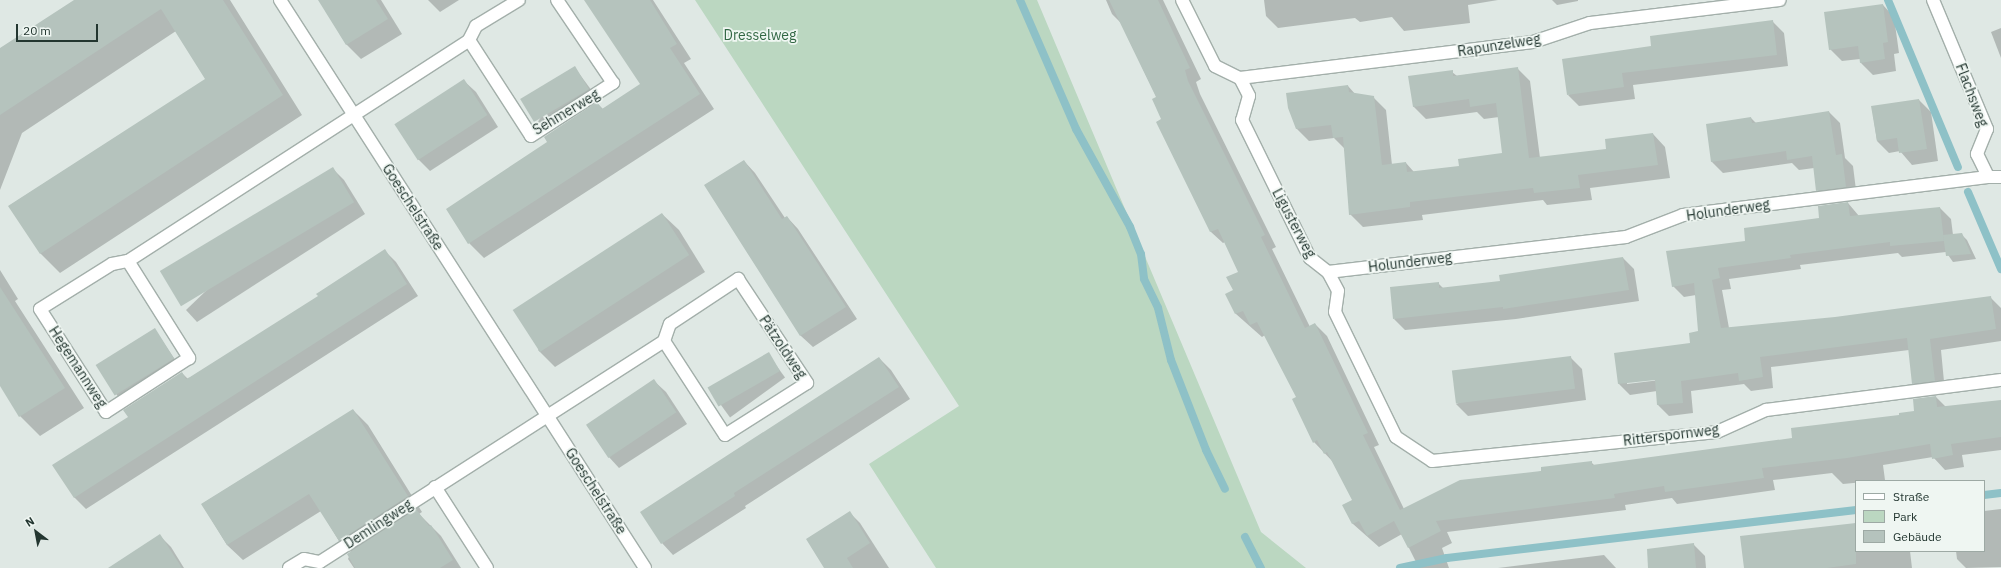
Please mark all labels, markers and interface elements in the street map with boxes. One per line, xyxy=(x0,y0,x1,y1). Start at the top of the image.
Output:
scale bar xyxy=(18,16,100,42)
text: 20 m xyxy=(23,23,51,38)
park label: Dresselweg xyxy=(724,27,796,43)
street label: Rapunzelweg xyxy=(1456,30,1542,60)
street label: Flachsweg xyxy=(1952,61,1992,129)
street label: Sehmerweg xyxy=(530,86,602,138)
street label: Goeschelstraße xyxy=(379,161,447,253)
street label: Ligusterweg xyxy=(1269,185,1319,261)
street label: Holunderweg xyxy=(1685,196,1771,224)
street label: Holunderweg xyxy=(1367,249,1453,275)
street label: Pätzoldweg xyxy=(756,312,810,382)
street label: Hegemannweg xyxy=(45,323,111,411)
street label: Ritterspornweg xyxy=(1622,421,1720,449)
street label: Goeschelstraße xyxy=(562,445,630,537)
legend xyxy=(1855,480,1985,552)
text: Straße xyxy=(1893,489,1929,504)
street label: Demlingweg xyxy=(341,496,415,552)
text: Park xyxy=(1893,509,1917,524)
north arrow xyxy=(16,512,56,552)
text: N xyxy=(23,514,37,530)
text: Gebäude xyxy=(1893,529,1942,544)

